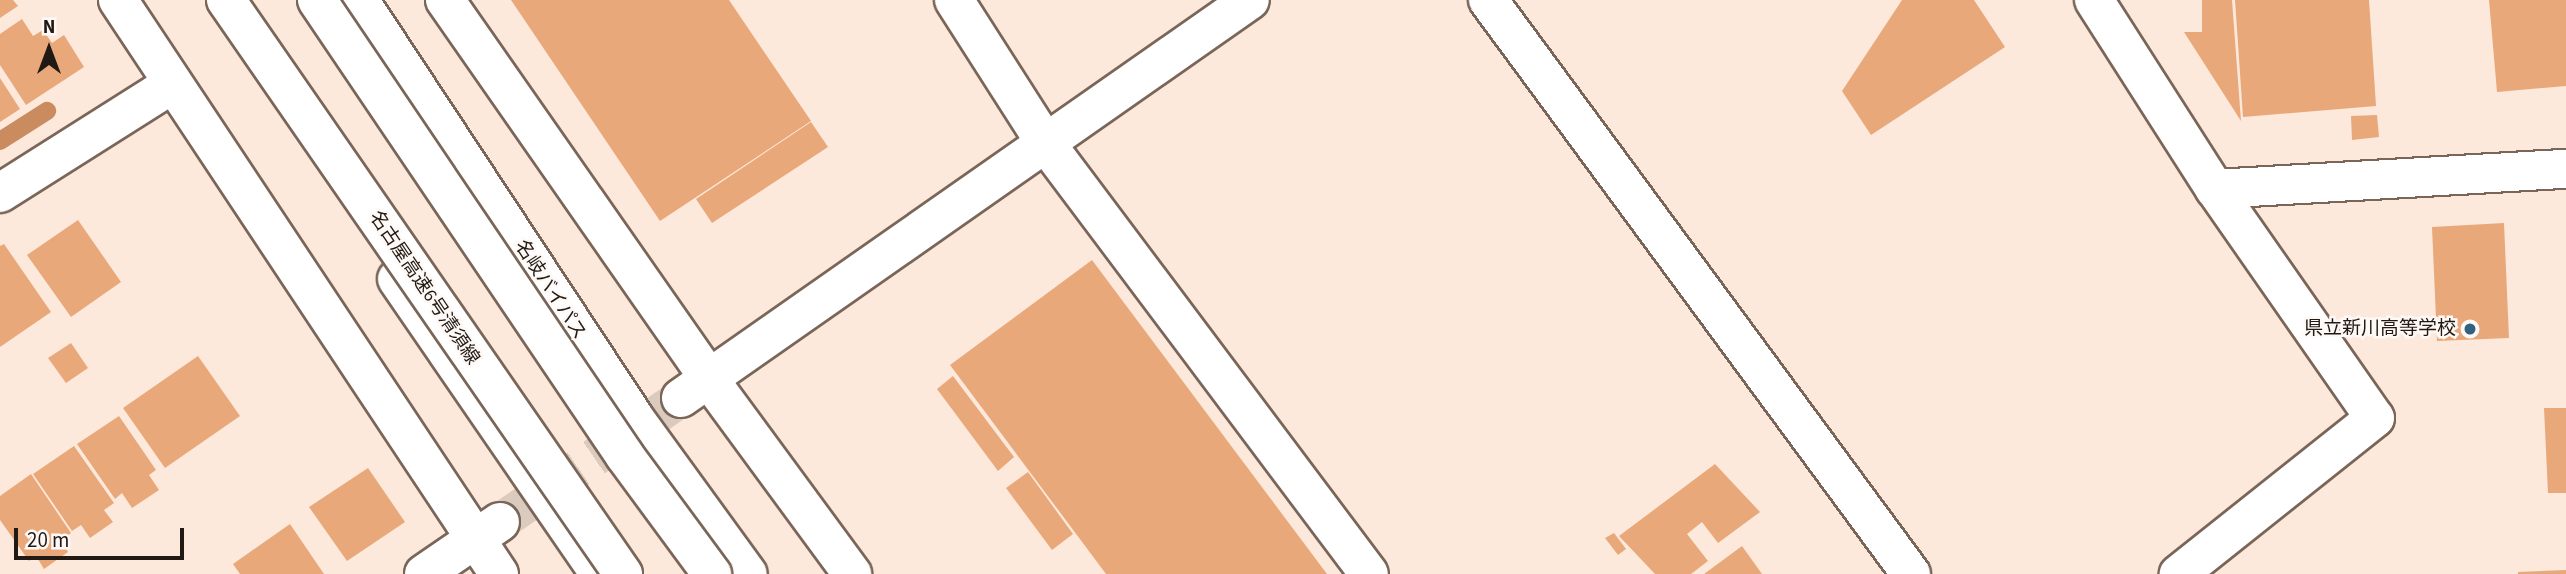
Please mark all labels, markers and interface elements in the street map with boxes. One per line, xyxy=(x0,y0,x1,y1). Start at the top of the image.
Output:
north arrow xyxy=(14,14,84,84)
text: N xyxy=(43,14,55,41)
street label: 名古屋高速6号清須線 xyxy=(364,207,484,369)
street label: 名岐バイパス xyxy=(509,236,591,344)
place label: 県立新川高等学校 xyxy=(2304,318,2456,340)
marker: 県立新川高等学校 xyxy=(2462,321,2478,337)
scale bar xyxy=(18,514,187,558)
text: 20 m xyxy=(27,525,69,555)

